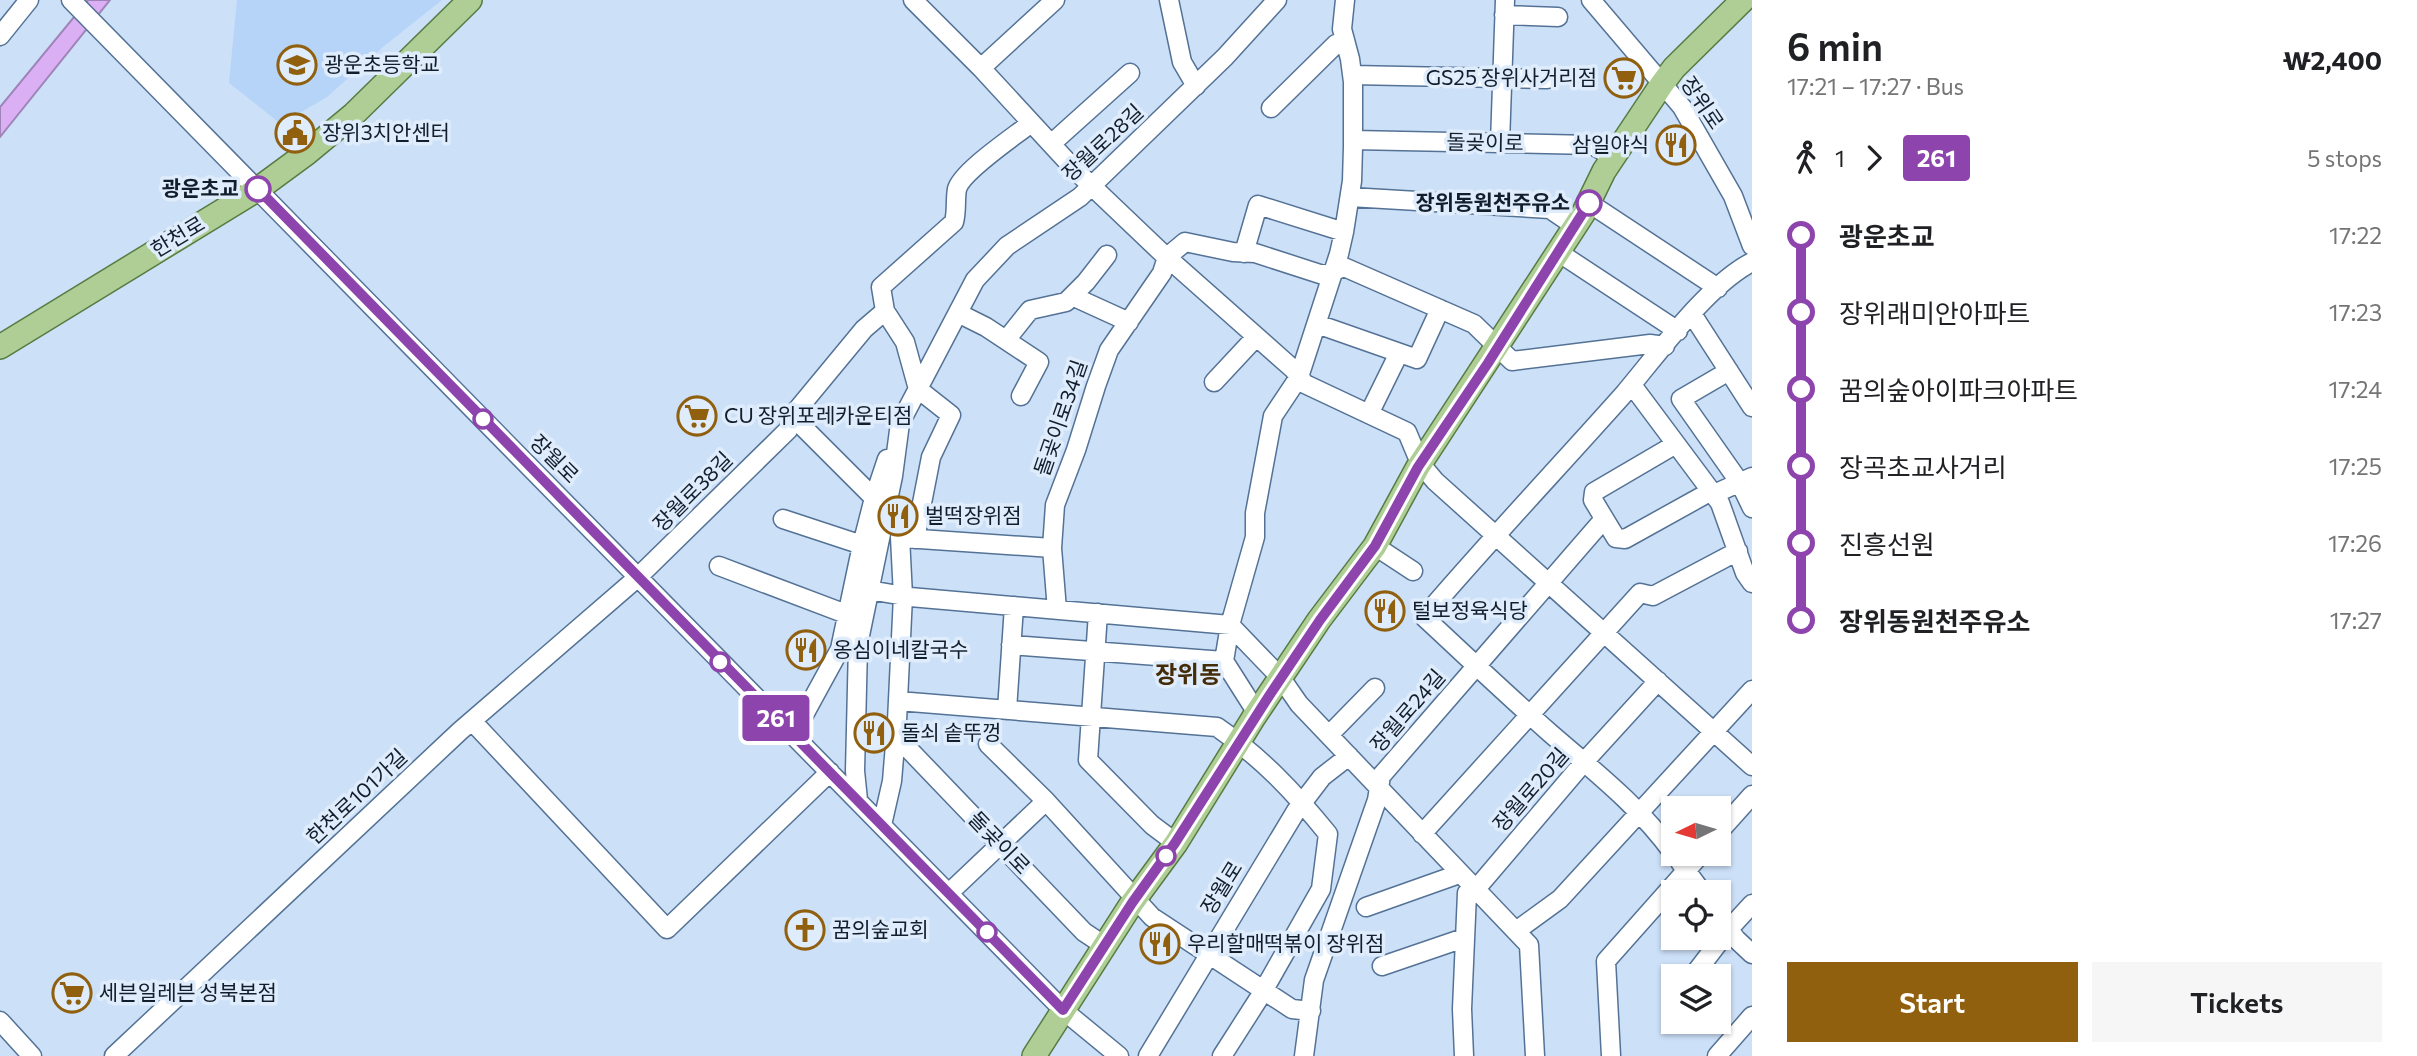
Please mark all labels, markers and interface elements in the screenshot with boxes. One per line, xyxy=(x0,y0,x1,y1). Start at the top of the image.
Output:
text: 6 min xyxy=(1787,22,1883,69)
school or university icon: 광운초등학교 xyxy=(276,44,318,86)
text: ₩2,400 xyxy=(2283,44,2382,75)
place label: 광운초등학교 xyxy=(324,51,440,76)
supermarket icon: GS25 장위사거리점 xyxy=(1603,57,1645,99)
place label: GS25 장위사거리점 xyxy=(1426,64,1597,89)
street label: 장위로 xyxy=(1677,71,1730,133)
text: 17:21 – 17:27 · Bus xyxy=(1787,72,1964,100)
street label: 장월로28길 xyxy=(1056,98,1148,186)
public building icon: 장위3치안센터 xyxy=(274,112,316,154)
place label: 장위3치안센터 xyxy=(322,119,450,144)
restaurant icon: 삼일야식 xyxy=(1655,124,1697,166)
street label: 돌곶이로 xyxy=(1446,128,1524,155)
place label: 삼일야식 xyxy=(1572,131,1649,156)
icon: walk xyxy=(1787,139,1825,177)
icon: forward xyxy=(1855,139,1893,177)
text: 261 xyxy=(1917,143,1956,172)
text: 1 xyxy=(1835,144,1845,172)
text: 5 stops xyxy=(2307,144,2382,172)
place label: 광운초교 xyxy=(162,175,239,200)
marker: 광운초교 xyxy=(245,176,271,202)
place label: 장위동원천주유소 xyxy=(1415,189,1570,214)
marker: 장위동원천주유소 xyxy=(1576,190,1602,216)
street label: 한천로 xyxy=(146,210,209,261)
text: 광운초교 xyxy=(1839,220,1935,251)
text: 17:22 xyxy=(2329,221,2382,249)
text: 장위래미안아파트 xyxy=(1839,297,2030,328)
text: 17:23 xyxy=(2329,298,2382,326)
street label: 돌곶이로34길 xyxy=(1028,356,1091,479)
text: 꿈의숲아이파크아파트 xyxy=(1839,374,2078,405)
text: 17:24 xyxy=(2328,375,2382,403)
supermarket icon: CU 장위포레카운티점 xyxy=(676,395,718,437)
place label: CU 장위포레카운티점 xyxy=(724,402,912,427)
unlabelled marker xyxy=(473,409,493,429)
street label: 장월로 xyxy=(526,429,584,487)
street label: 장월로38길 xyxy=(647,446,737,536)
text: 장곡초교사거리 xyxy=(1839,451,2006,482)
text: 17:25 xyxy=(2329,452,2382,480)
restaurant icon: 벌떡장위점 xyxy=(877,495,919,537)
place label: 벌떡장위점 xyxy=(925,502,1022,527)
text: 진흥선원 xyxy=(1839,528,1935,559)
text: 17:26 xyxy=(2328,529,2382,557)
restaurant icon: 털보정육식당 xyxy=(1364,590,1406,632)
place label: 털보정육식당 xyxy=(1412,597,1528,622)
text: 장위동원천주유소 xyxy=(1839,605,2030,636)
text: 17:27 xyxy=(2330,606,2382,634)
restaurant icon: 옹심이네칼국수 xyxy=(785,629,827,671)
place label: 옹심이네칼국수 xyxy=(833,636,968,661)
unlabelled marker xyxy=(710,652,730,672)
district label: 장위동 xyxy=(1155,659,1221,688)
street label: 장월로24길 xyxy=(1364,664,1449,756)
line badge: 261 xyxy=(736,695,816,741)
text: 261 xyxy=(756,703,796,732)
restaurant icon: 돌쇠 솥뚜껑 xyxy=(853,712,895,754)
place label: 돌쇠 솥뚜껑 xyxy=(901,719,1002,744)
street label: 장월로20길 xyxy=(1487,742,1573,836)
street label: 한천로101가길 xyxy=(301,743,411,849)
north arrow xyxy=(1661,796,1731,866)
map controls xyxy=(1661,796,1731,1034)
street label: 돌곶이로 xyxy=(964,805,1036,878)
unlabelled marker xyxy=(1156,846,1176,866)
street label: 장월로 xyxy=(1195,856,1247,918)
button: locate xyxy=(1661,880,1731,950)
church icon: 꿈의숲교회 xyxy=(784,909,826,951)
place label: 꿈의숲교회 xyxy=(832,916,929,941)
unlabelled marker xyxy=(977,922,997,942)
restaurant icon: 우리할매떡볶이 장위점 xyxy=(1139,923,1181,965)
place label: 우리할매떡볶이 장위점 xyxy=(1187,930,1384,955)
button: Start xyxy=(1787,962,2078,1042)
button: Tickets xyxy=(2092,962,2382,1042)
button: layers xyxy=(1661,964,1731,1034)
supermarket icon: 세븐일레븐 성북본점 xyxy=(51,972,93,1014)
place label: 세븐일레븐 성북본점 xyxy=(99,979,277,1004)

